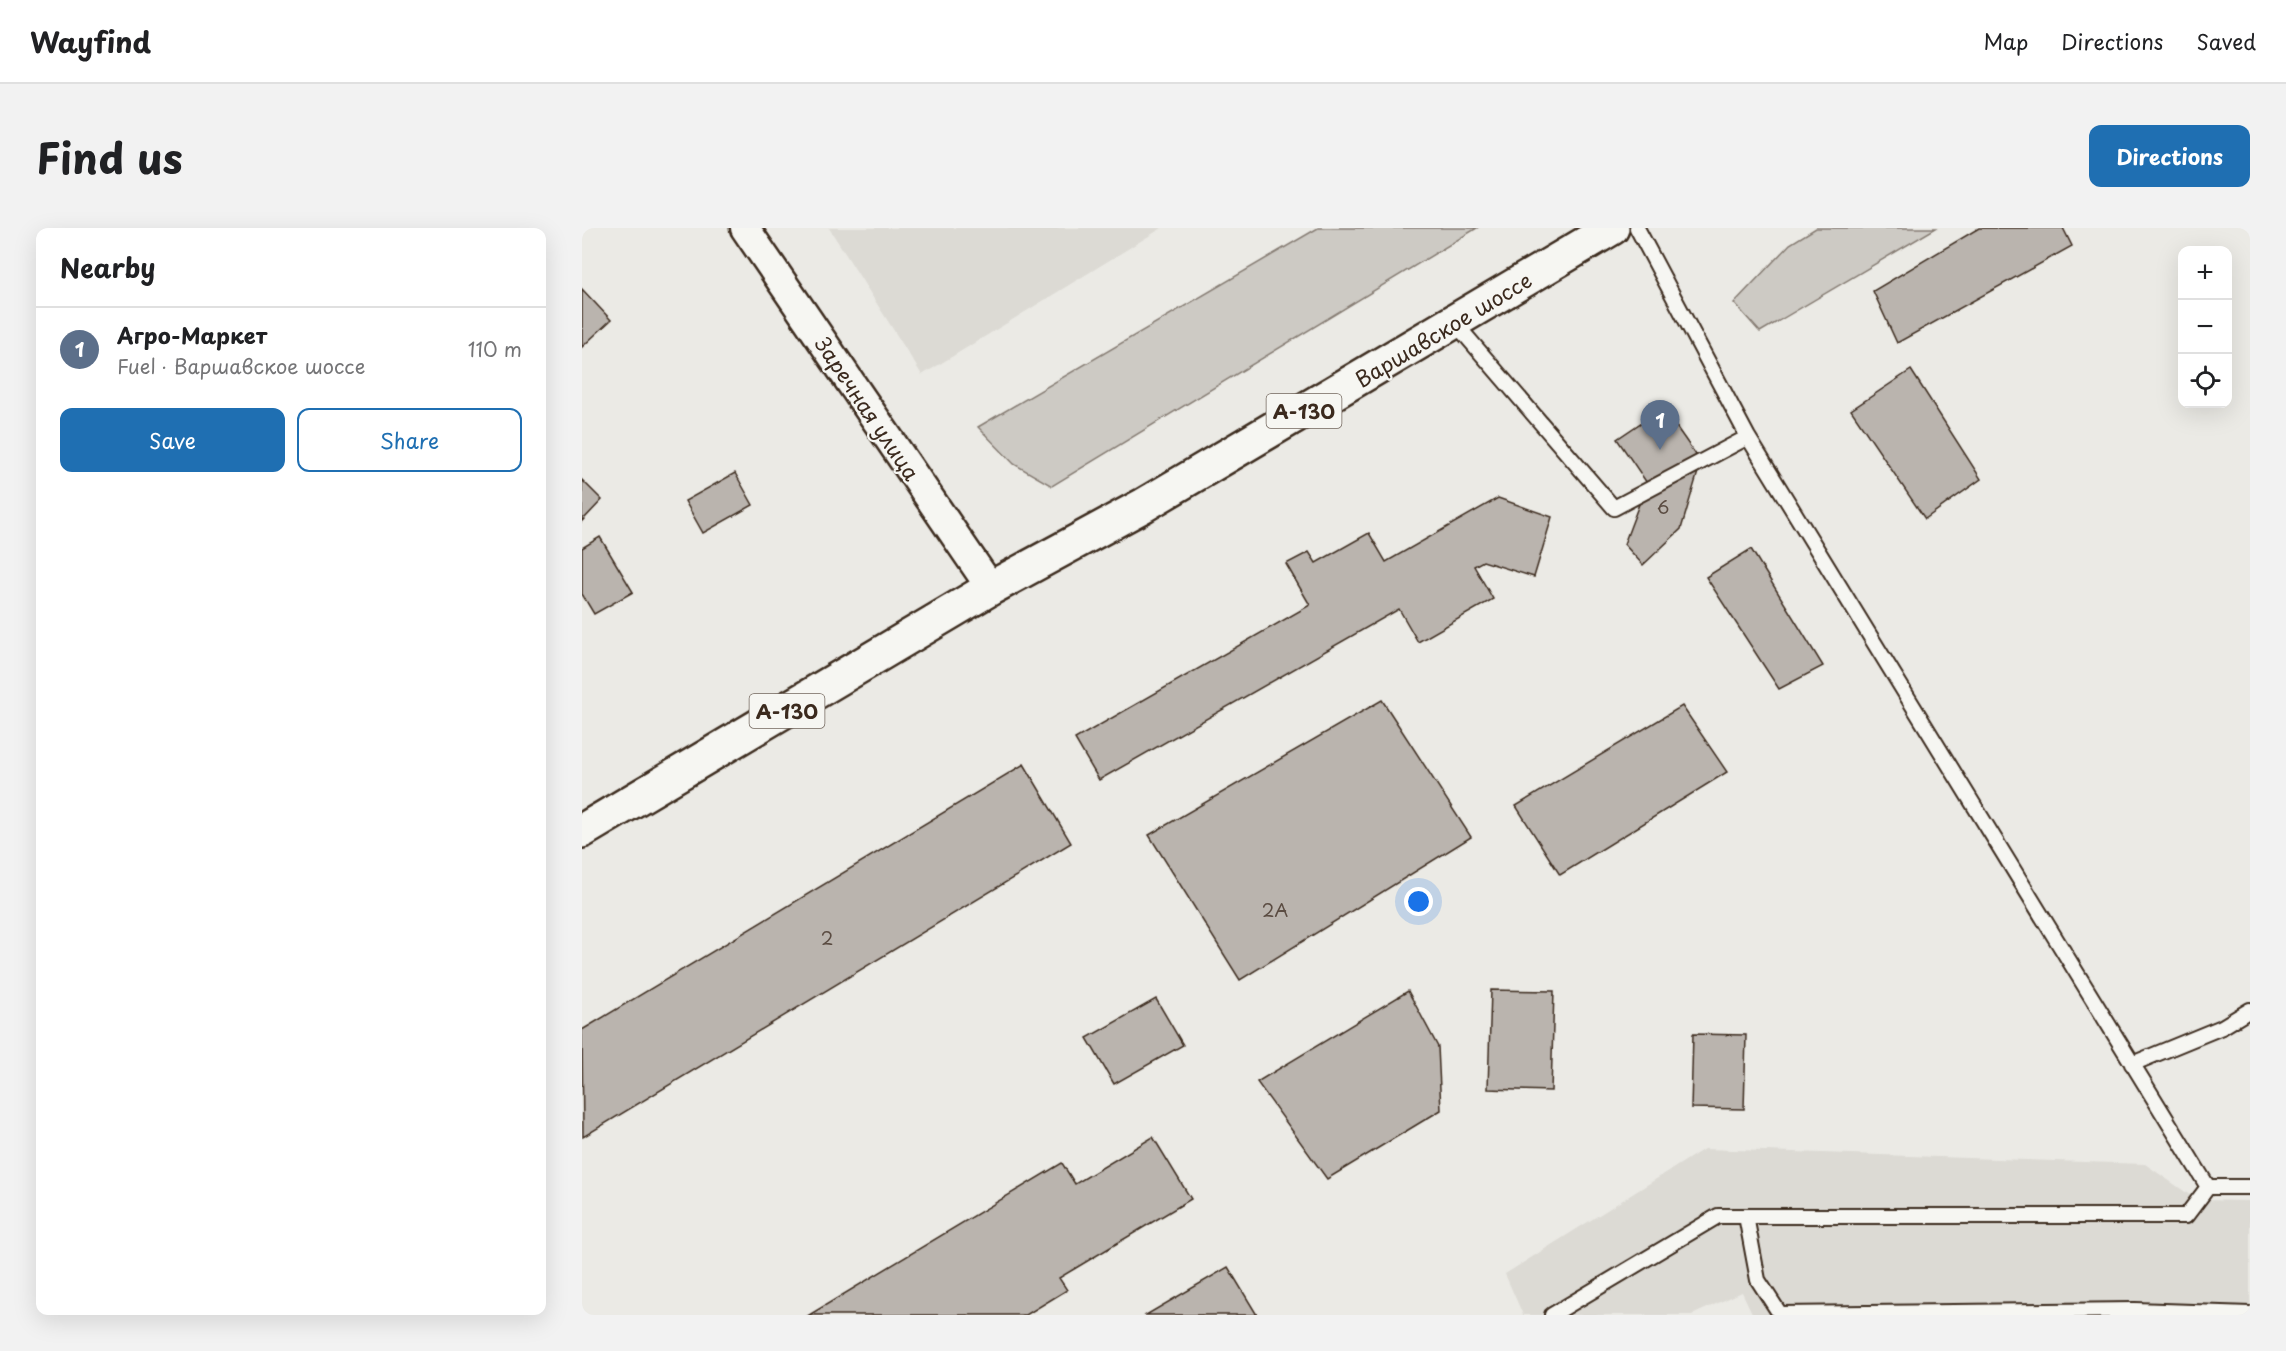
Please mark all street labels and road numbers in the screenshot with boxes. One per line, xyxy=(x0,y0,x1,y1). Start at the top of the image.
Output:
street label: Варшавское шоссе xyxy=(1348,263,1538,395)
street label: Заречная улица xyxy=(808,330,929,487)
road number: А-130 xyxy=(1266,394,1342,428)
road number: А-130 xyxy=(750,694,824,728)

